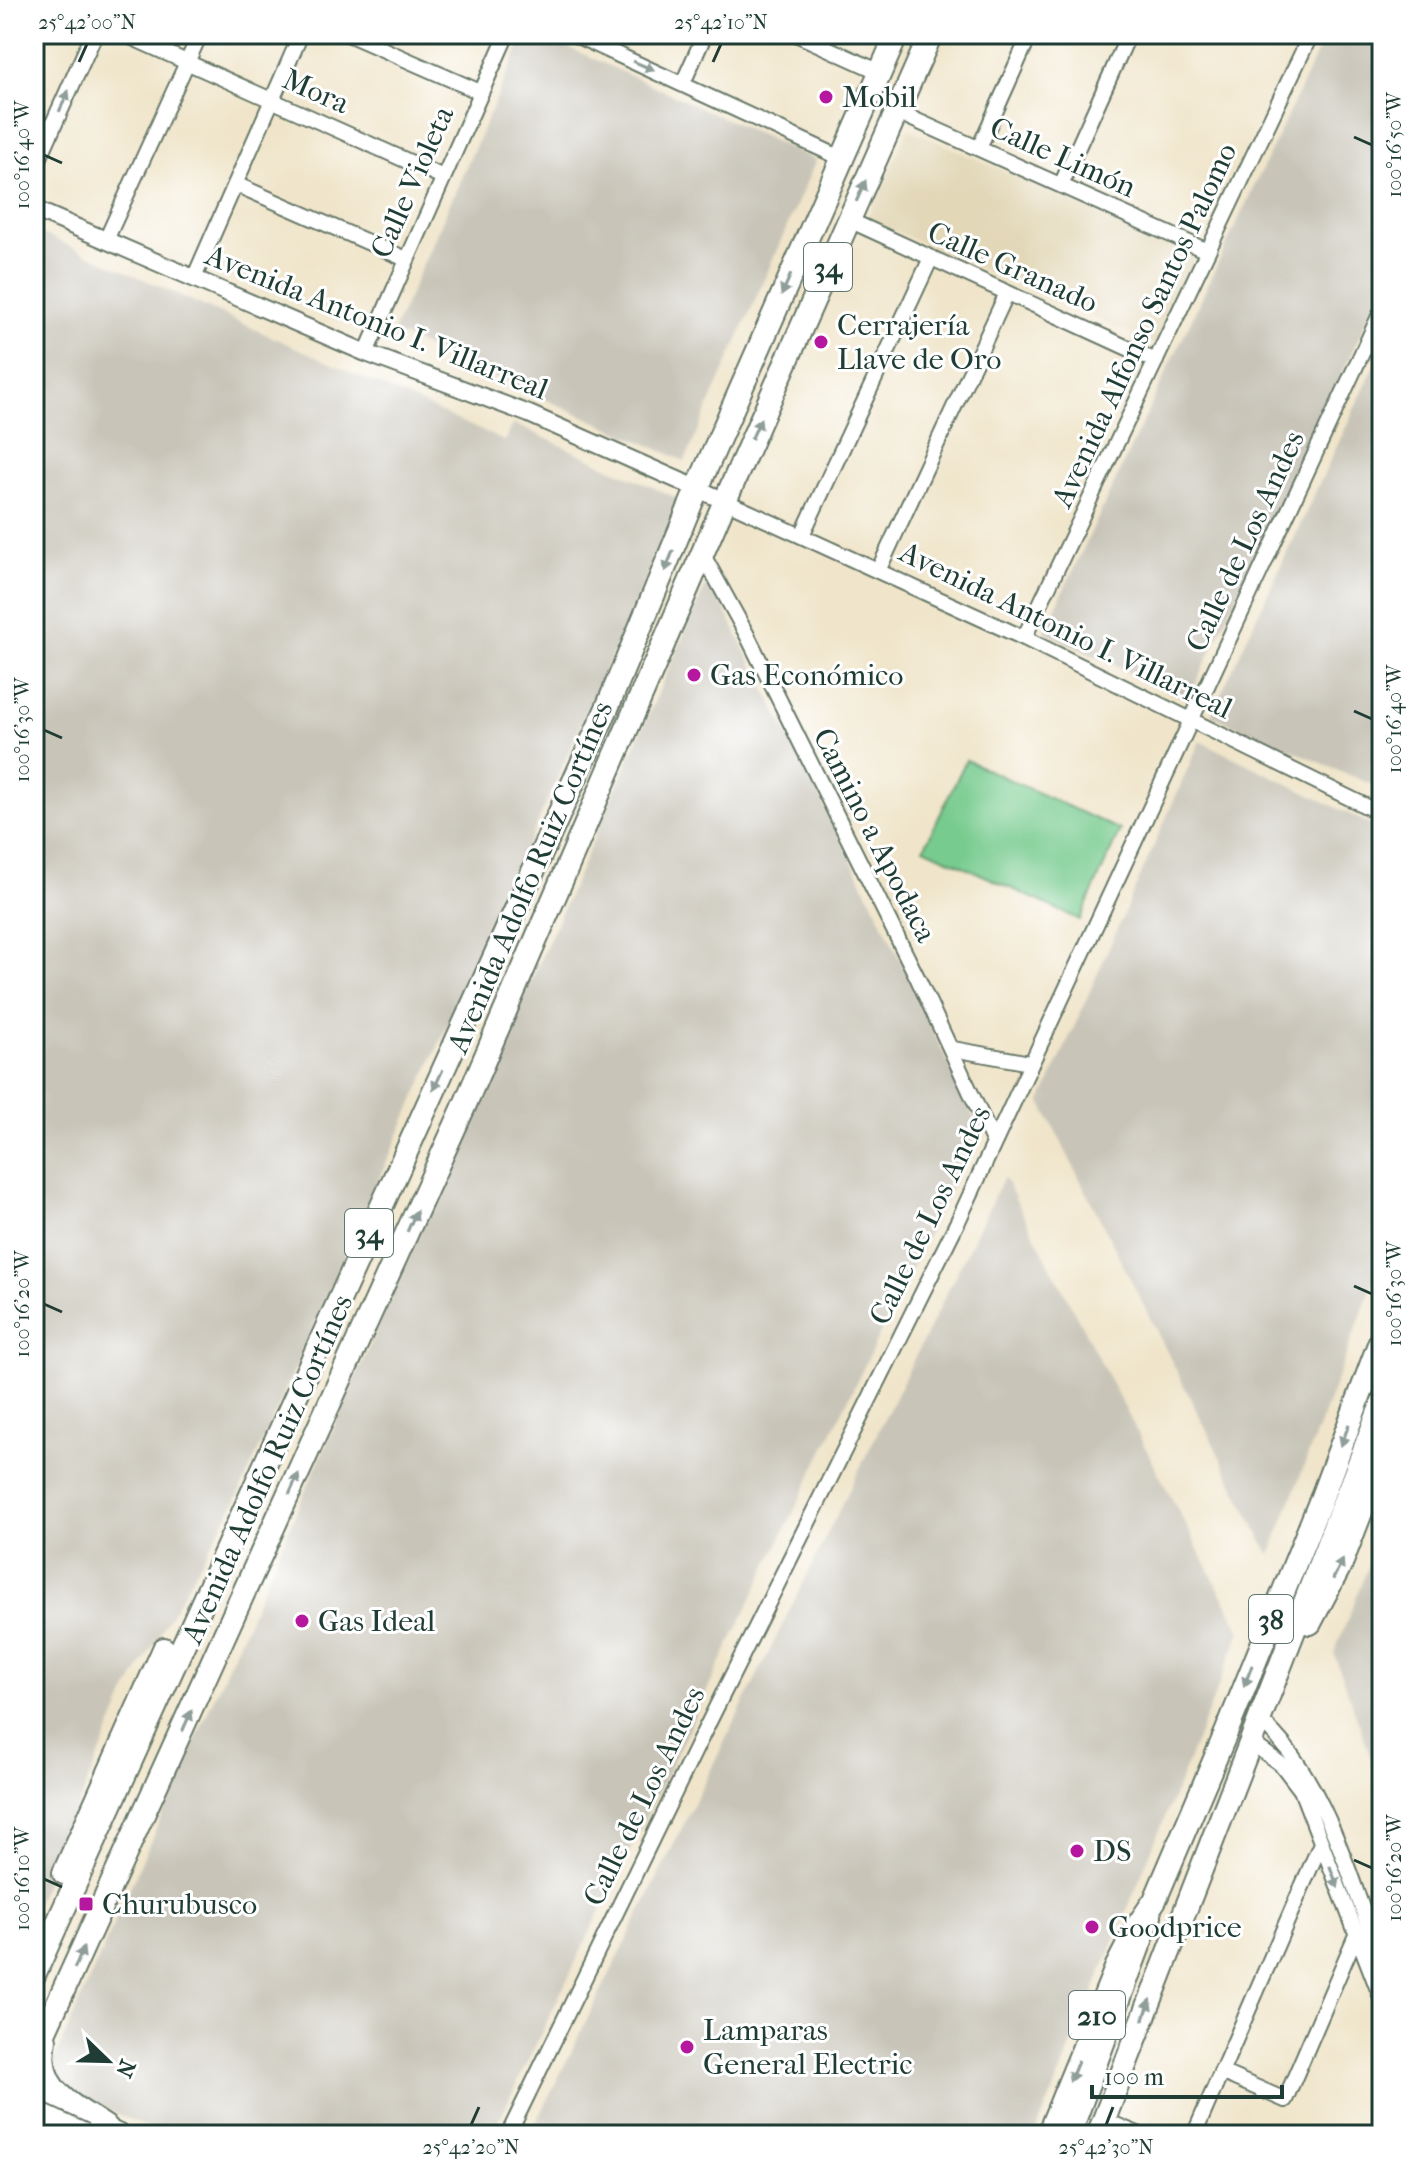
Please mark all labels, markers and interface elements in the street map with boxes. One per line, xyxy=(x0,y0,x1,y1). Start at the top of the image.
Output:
text: 25°42'00"N xyxy=(38,11,136,34)
text: 25°42'10"N xyxy=(674,11,768,34)
one-way arrow xyxy=(632,59,656,73)
street label: Mora xyxy=(277,61,355,122)
place label: Mobil xyxy=(842,80,917,115)
marker: Mobil xyxy=(817,88,835,106)
one-way arrow xyxy=(57,89,71,113)
text: 100°16'50"W xyxy=(1383,91,1406,198)
text: 100°16'40"W xyxy=(11,99,34,209)
street label: Calle Violeta xyxy=(363,100,462,263)
street label: Calle Limón xyxy=(984,110,1142,205)
street label: Avenida Alfonso Santos Palomo xyxy=(1044,137,1244,514)
one-way arrow xyxy=(855,180,868,203)
street label: Calle Granado xyxy=(922,214,1103,321)
street label: Avenida Antonio I. Villarreal xyxy=(200,237,553,407)
road number: 34 xyxy=(804,243,852,291)
one-way arrow xyxy=(779,273,792,296)
place label: Cerrajería Llave de Oro xyxy=(837,308,1002,377)
marker: Cerrajería Llave de Oro xyxy=(812,333,830,351)
one-way arrow xyxy=(750,417,763,441)
street label: Calle de Los Andes xyxy=(1179,425,1312,657)
street label: Avenida Antonio I. Villarreal xyxy=(893,534,1238,726)
one-way arrow xyxy=(662,549,675,573)
place label: Gas Económico xyxy=(710,658,904,693)
text: 100°16'40"W xyxy=(1383,663,1406,773)
marker: Gas Económico xyxy=(685,666,703,684)
text: 100°16'30"W xyxy=(11,676,34,783)
street label: Avenida Adolfo Ruiz Cortínes xyxy=(440,696,621,1059)
street label: Camino a Apodaca xyxy=(806,722,944,949)
one-way arrow xyxy=(431,1068,445,1092)
street label: Calle de Los Andes xyxy=(862,1100,999,1330)
road number: 34 xyxy=(345,1209,393,1257)
one-way arrow xyxy=(405,1209,418,1233)
text: 100°16'30"W xyxy=(1383,1240,1406,1347)
text: 100°16'20"W xyxy=(11,1249,34,1358)
street label: Avenida Adolfo Ruiz Cortínes xyxy=(174,1289,360,1650)
one-way arrow xyxy=(1338,1423,1351,1447)
one-way arrow xyxy=(287,1472,301,1496)
one-way arrow xyxy=(1331,1558,1345,1581)
road number: 38 xyxy=(1249,1595,1293,1643)
place label: Gas Ideal xyxy=(318,1604,435,1639)
marker: Gas Ideal xyxy=(293,1612,311,1630)
one-way arrow xyxy=(1241,1664,1254,1688)
street label: Calle de Los Andes xyxy=(576,1681,713,1911)
one-way arrow xyxy=(180,1709,193,1733)
text: 100°16'20"W xyxy=(1383,1813,1406,1922)
text: 100°16'10"W xyxy=(11,1826,34,1931)
place label: DS xyxy=(1093,1834,1131,1869)
marker: DS xyxy=(1068,1842,1086,1860)
one-way arrow xyxy=(1328,1865,1341,1889)
place label: Churubusco xyxy=(102,1887,257,1922)
marker: Churubusco xyxy=(77,1895,95,1913)
place label: Goodprice xyxy=(1108,1910,1242,1945)
marker: Goodprice xyxy=(1083,1918,1101,1936)
one-way arrow xyxy=(73,1946,86,1970)
road number: 210 xyxy=(1069,1991,1125,2039)
one-way arrow xyxy=(1141,1998,1154,2022)
place label: Lamparas General Electric xyxy=(703,2013,912,2082)
north arrow xyxy=(68,2021,148,2101)
marker: Lamparas General Electric xyxy=(678,2038,696,2056)
scale bar xyxy=(1092,2049,1282,2099)
text: N xyxy=(110,2056,141,2081)
one-way arrow xyxy=(1067,2059,1080,2083)
text: 100 m xyxy=(1104,2063,1164,2091)
text: 25°42'20"N xyxy=(423,2136,519,2159)
text: 25°42'30"N xyxy=(1059,2136,1153,2159)

